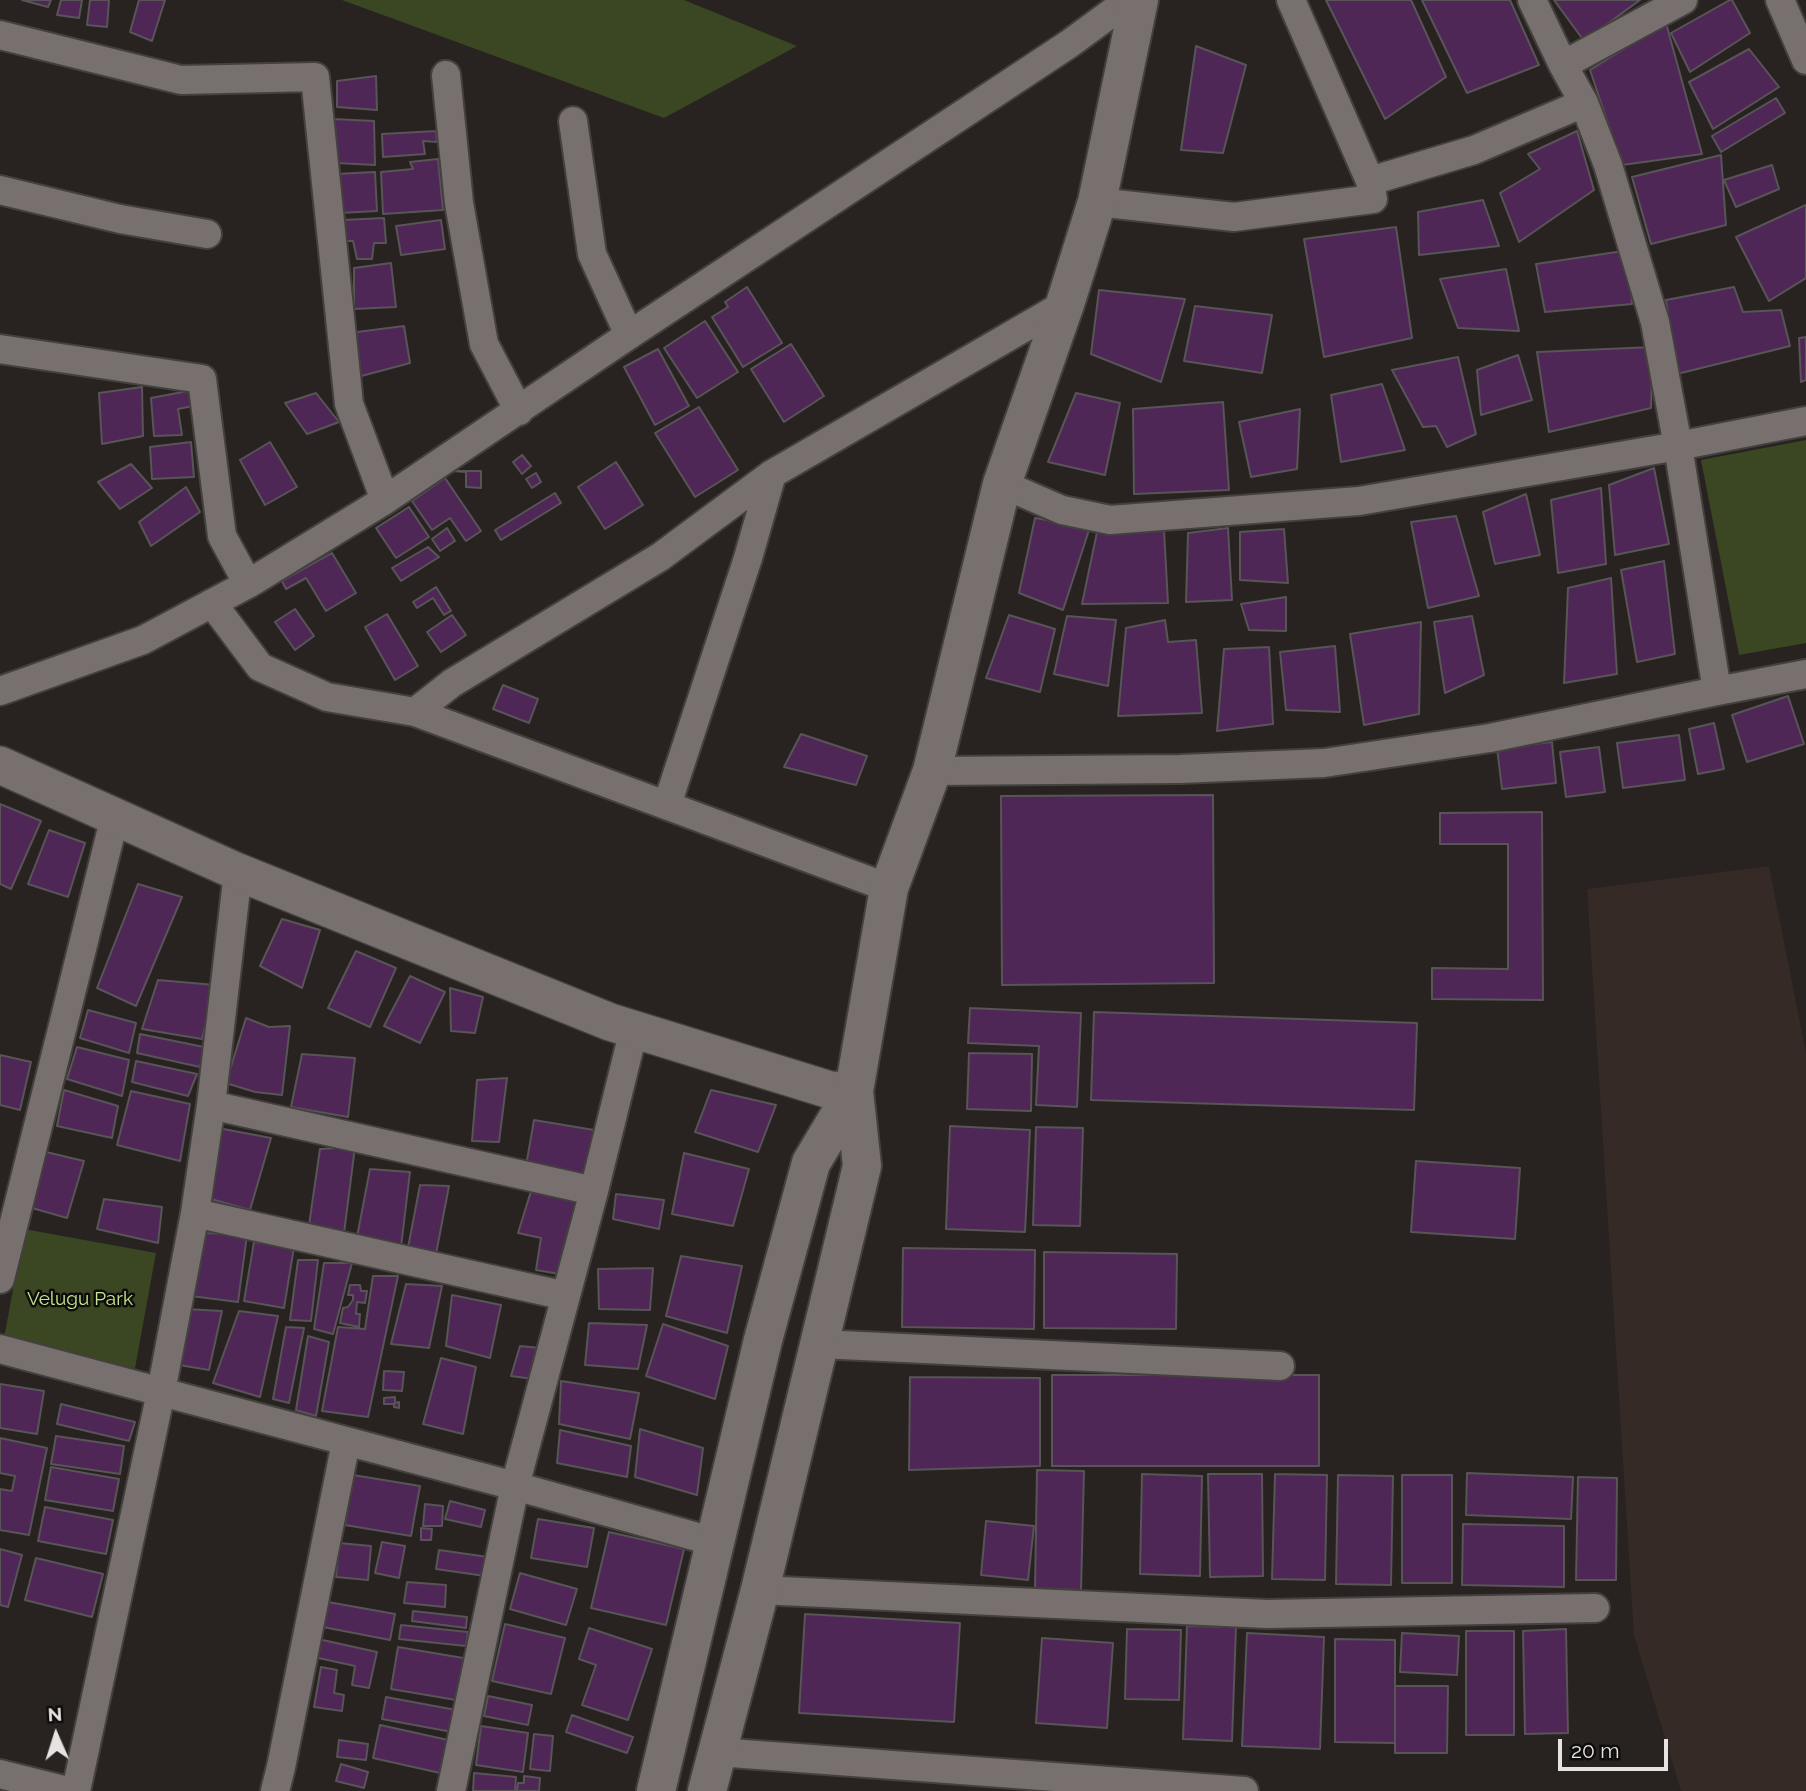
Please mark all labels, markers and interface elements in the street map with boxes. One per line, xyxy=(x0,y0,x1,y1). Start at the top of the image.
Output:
park label: Velugu Park xyxy=(27,1288,133,1310)
north arrow xyxy=(21,1700,91,1770)
text: N xyxy=(47,1703,63,1725)
scale bar xyxy=(1561,1724,1671,1768)
text: 20 m xyxy=(1571,1738,1619,1763)

